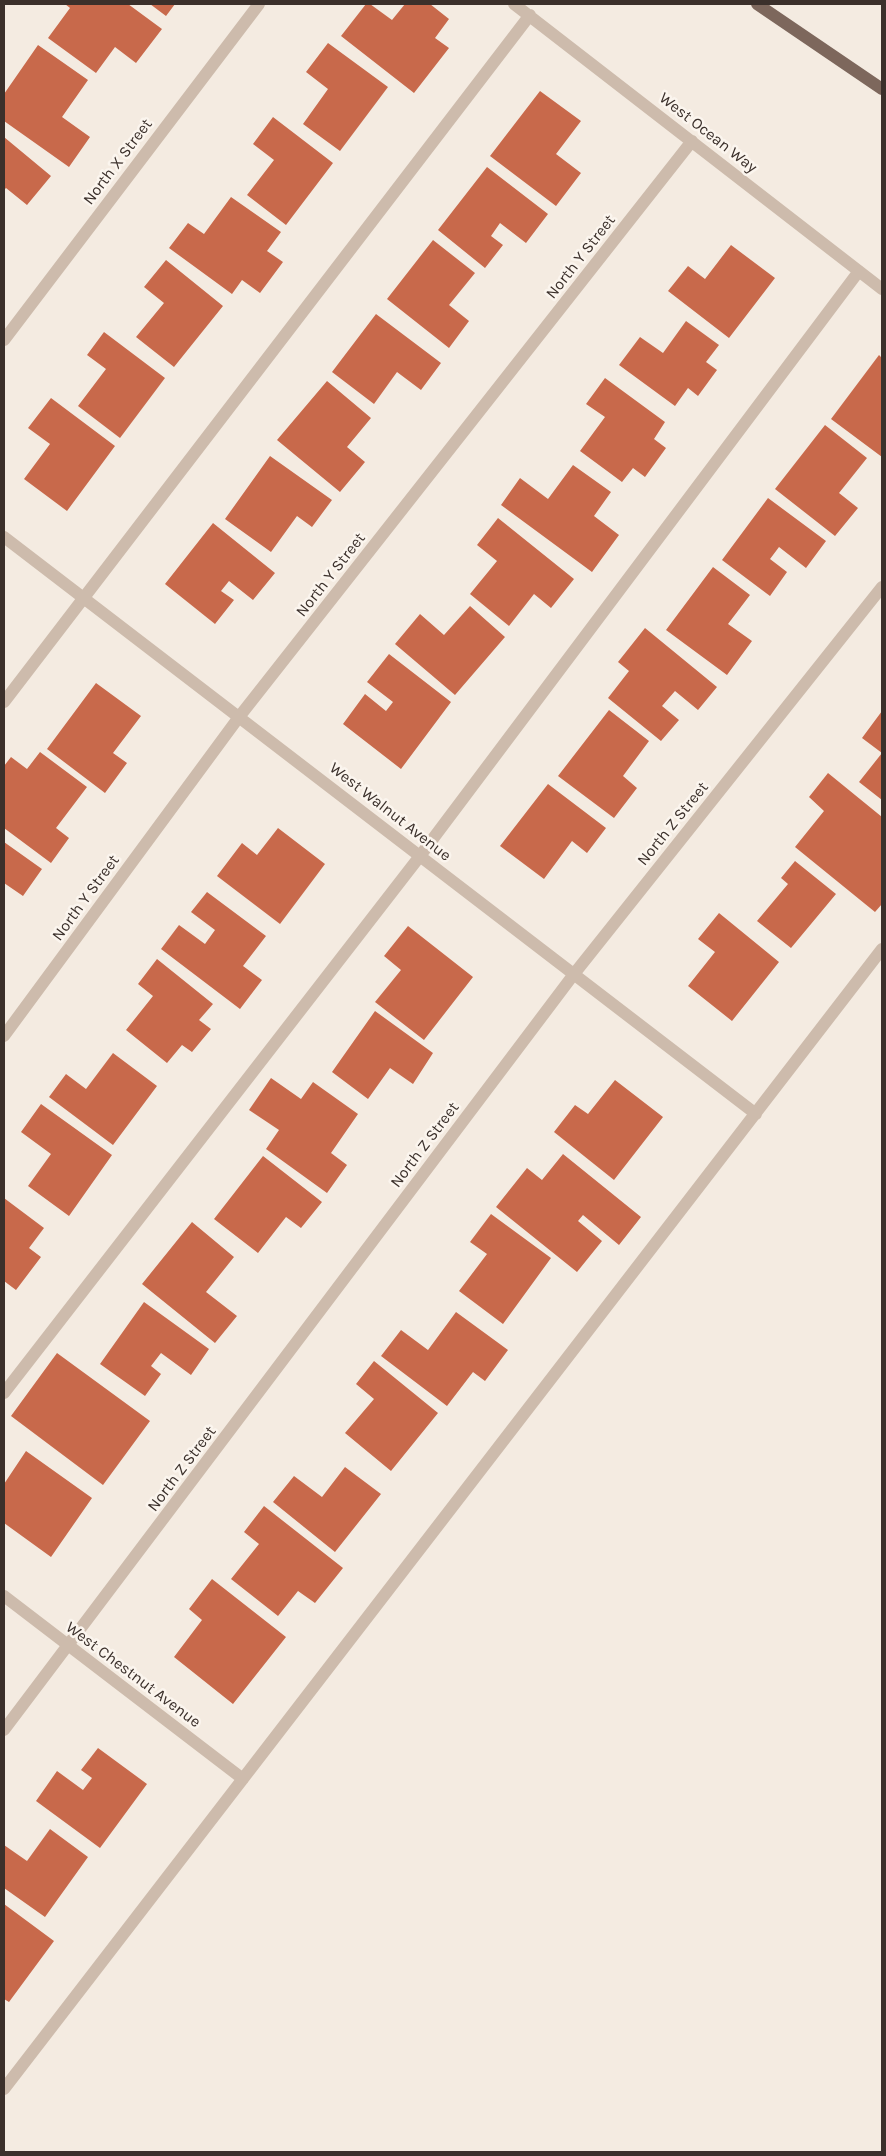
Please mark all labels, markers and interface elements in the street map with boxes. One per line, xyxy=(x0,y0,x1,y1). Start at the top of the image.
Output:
street label: West Ocean Way xyxy=(655,89,761,177)
street label: North X Street xyxy=(79,115,157,209)
street label: North Y Street xyxy=(542,211,620,303)
street label: North Y Street xyxy=(292,529,370,621)
street label: West Walnut Avenue xyxy=(325,759,455,865)
street label: North Z Street xyxy=(633,778,713,870)
street label: North Y Street xyxy=(48,851,124,945)
street label: North Z Street xyxy=(387,1098,463,1192)
street label: North Z Street xyxy=(144,1422,220,1516)
street label: West Chestnut Avenue xyxy=(62,1618,204,1732)

